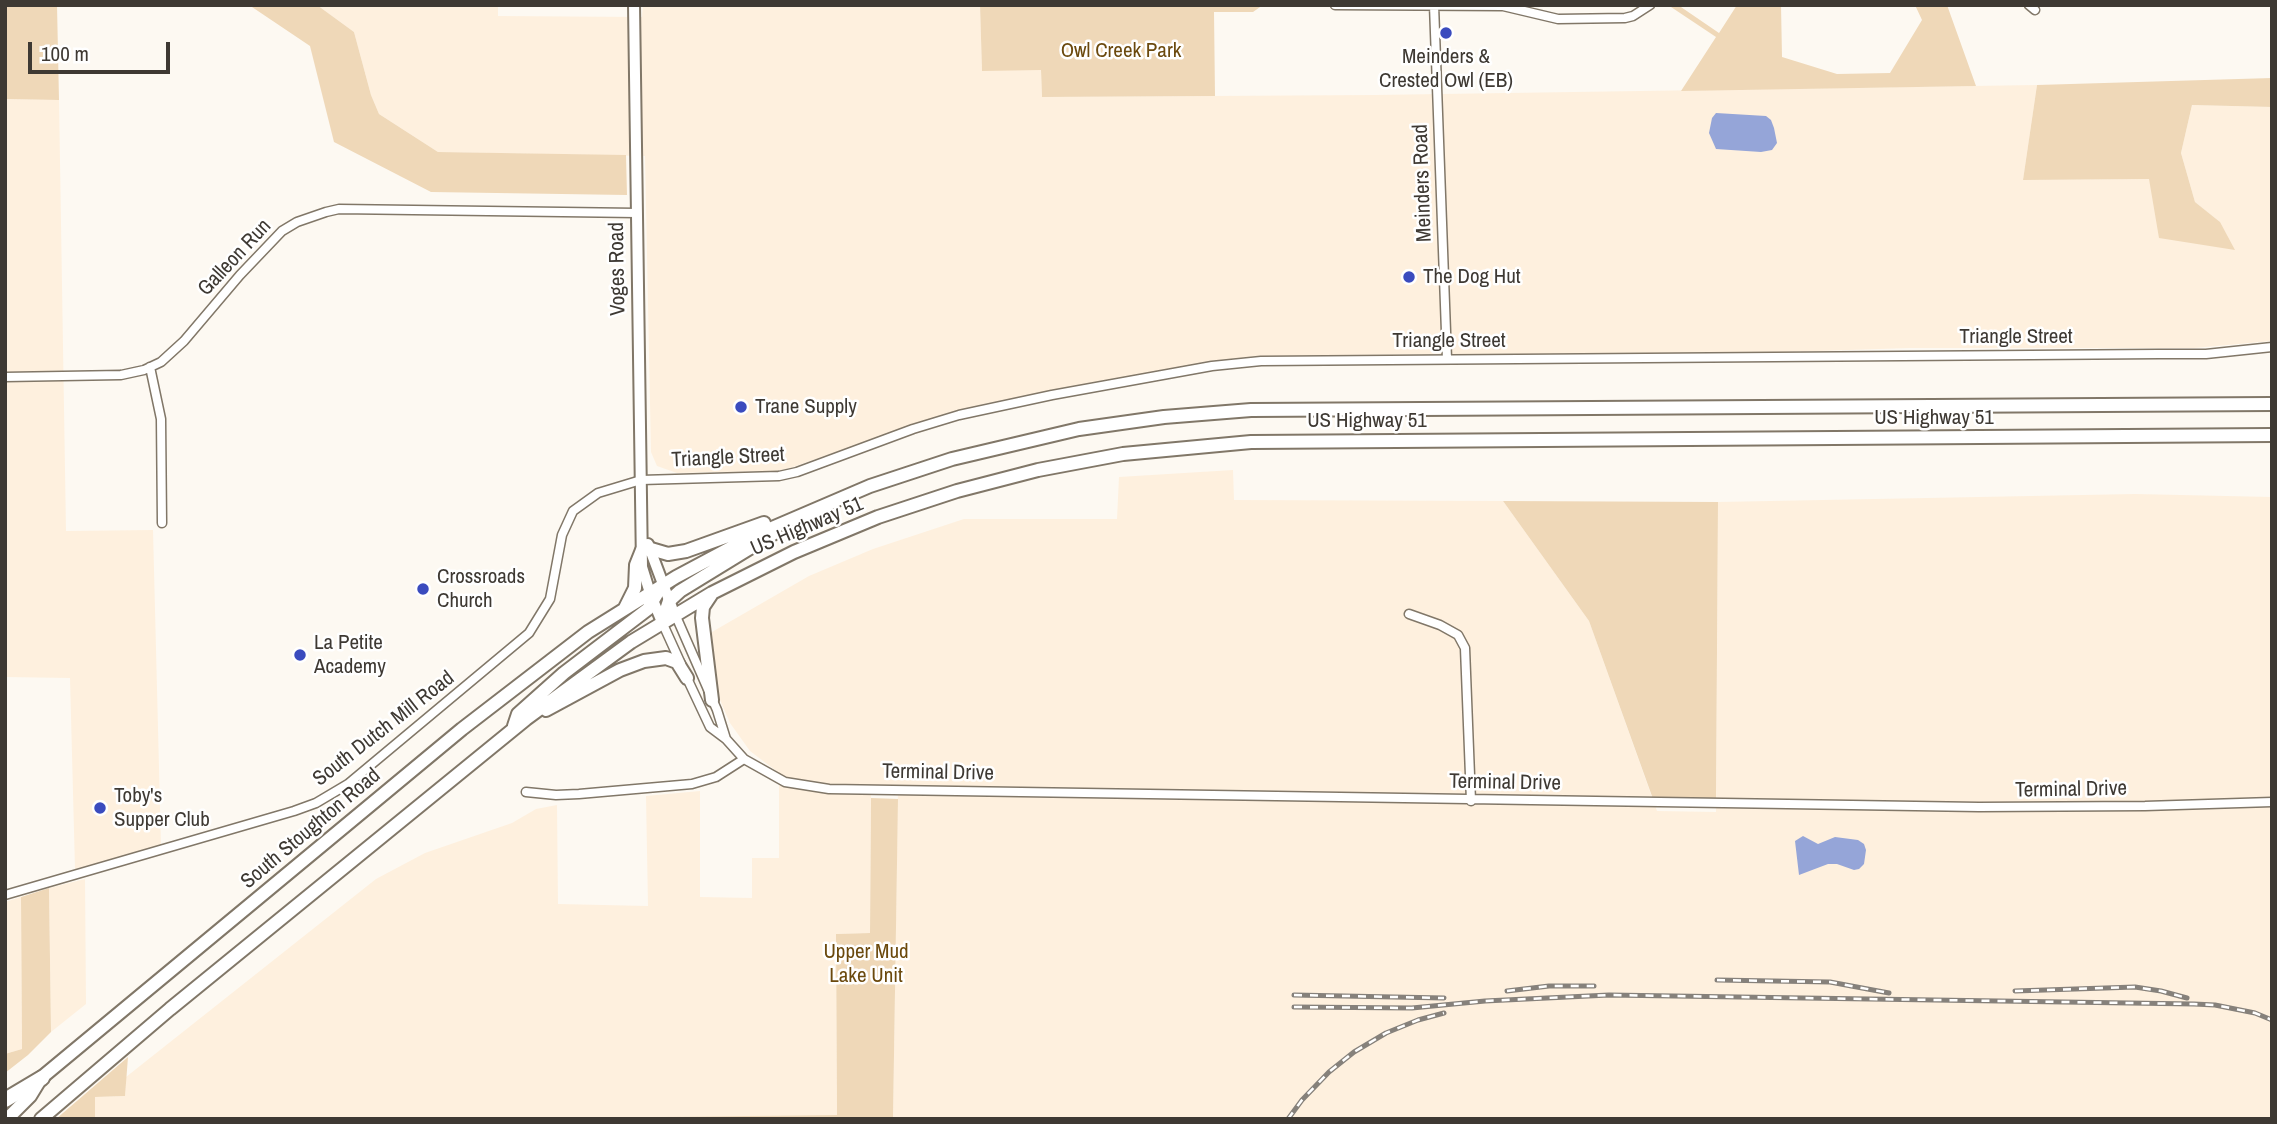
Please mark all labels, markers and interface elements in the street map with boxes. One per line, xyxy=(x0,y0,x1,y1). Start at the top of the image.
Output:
marker: Meinders & Crested Owl (EB) xyxy=(1438,25,1454,41)
scale bar xyxy=(32,28,173,72)
park label: Owl Creek Park xyxy=(1061,38,1181,64)
text: 100 m xyxy=(41,39,89,68)
place label: Meinders & Crested Owl (EB) xyxy=(1379,44,1513,94)
street label: Meinders Road xyxy=(1408,124,1438,242)
street label: Galleon Run xyxy=(193,214,277,302)
street label: Voges Road xyxy=(605,222,631,316)
place label: The Dog Hut xyxy=(1423,264,1521,290)
marker: The Dog Hut xyxy=(1401,269,1417,285)
street label: Triangle Street xyxy=(1959,324,2073,350)
street label: Triangle Street xyxy=(1392,328,1506,354)
place label: Trane Supply xyxy=(755,394,857,420)
marker: Trane Supply xyxy=(733,399,749,415)
street label: US Highway 51 xyxy=(1874,405,1994,431)
street label: US Highway 51 xyxy=(1307,408,1427,434)
street label: Triangle Street xyxy=(671,442,785,474)
street label: US Highway 51 xyxy=(747,492,867,562)
place label: Crossroads Church xyxy=(437,564,525,614)
marker: Crossroads Church xyxy=(415,581,431,597)
place label: La Petite Academy xyxy=(314,630,386,680)
marker: La Petite Academy xyxy=(292,647,308,663)
street label: South Dutch Mill Road xyxy=(308,666,460,792)
street label: Terminal Drive xyxy=(882,759,994,787)
street label: South Stoughton Road xyxy=(236,763,386,895)
street label: Terminal Drive xyxy=(1449,769,1561,797)
street label: Terminal Drive xyxy=(2015,776,2127,804)
place label: Toby's Supper Club xyxy=(114,783,210,833)
marker: Toby's Supper Club xyxy=(92,800,108,816)
park label: Upper Mud Lake Unit xyxy=(823,939,909,989)

